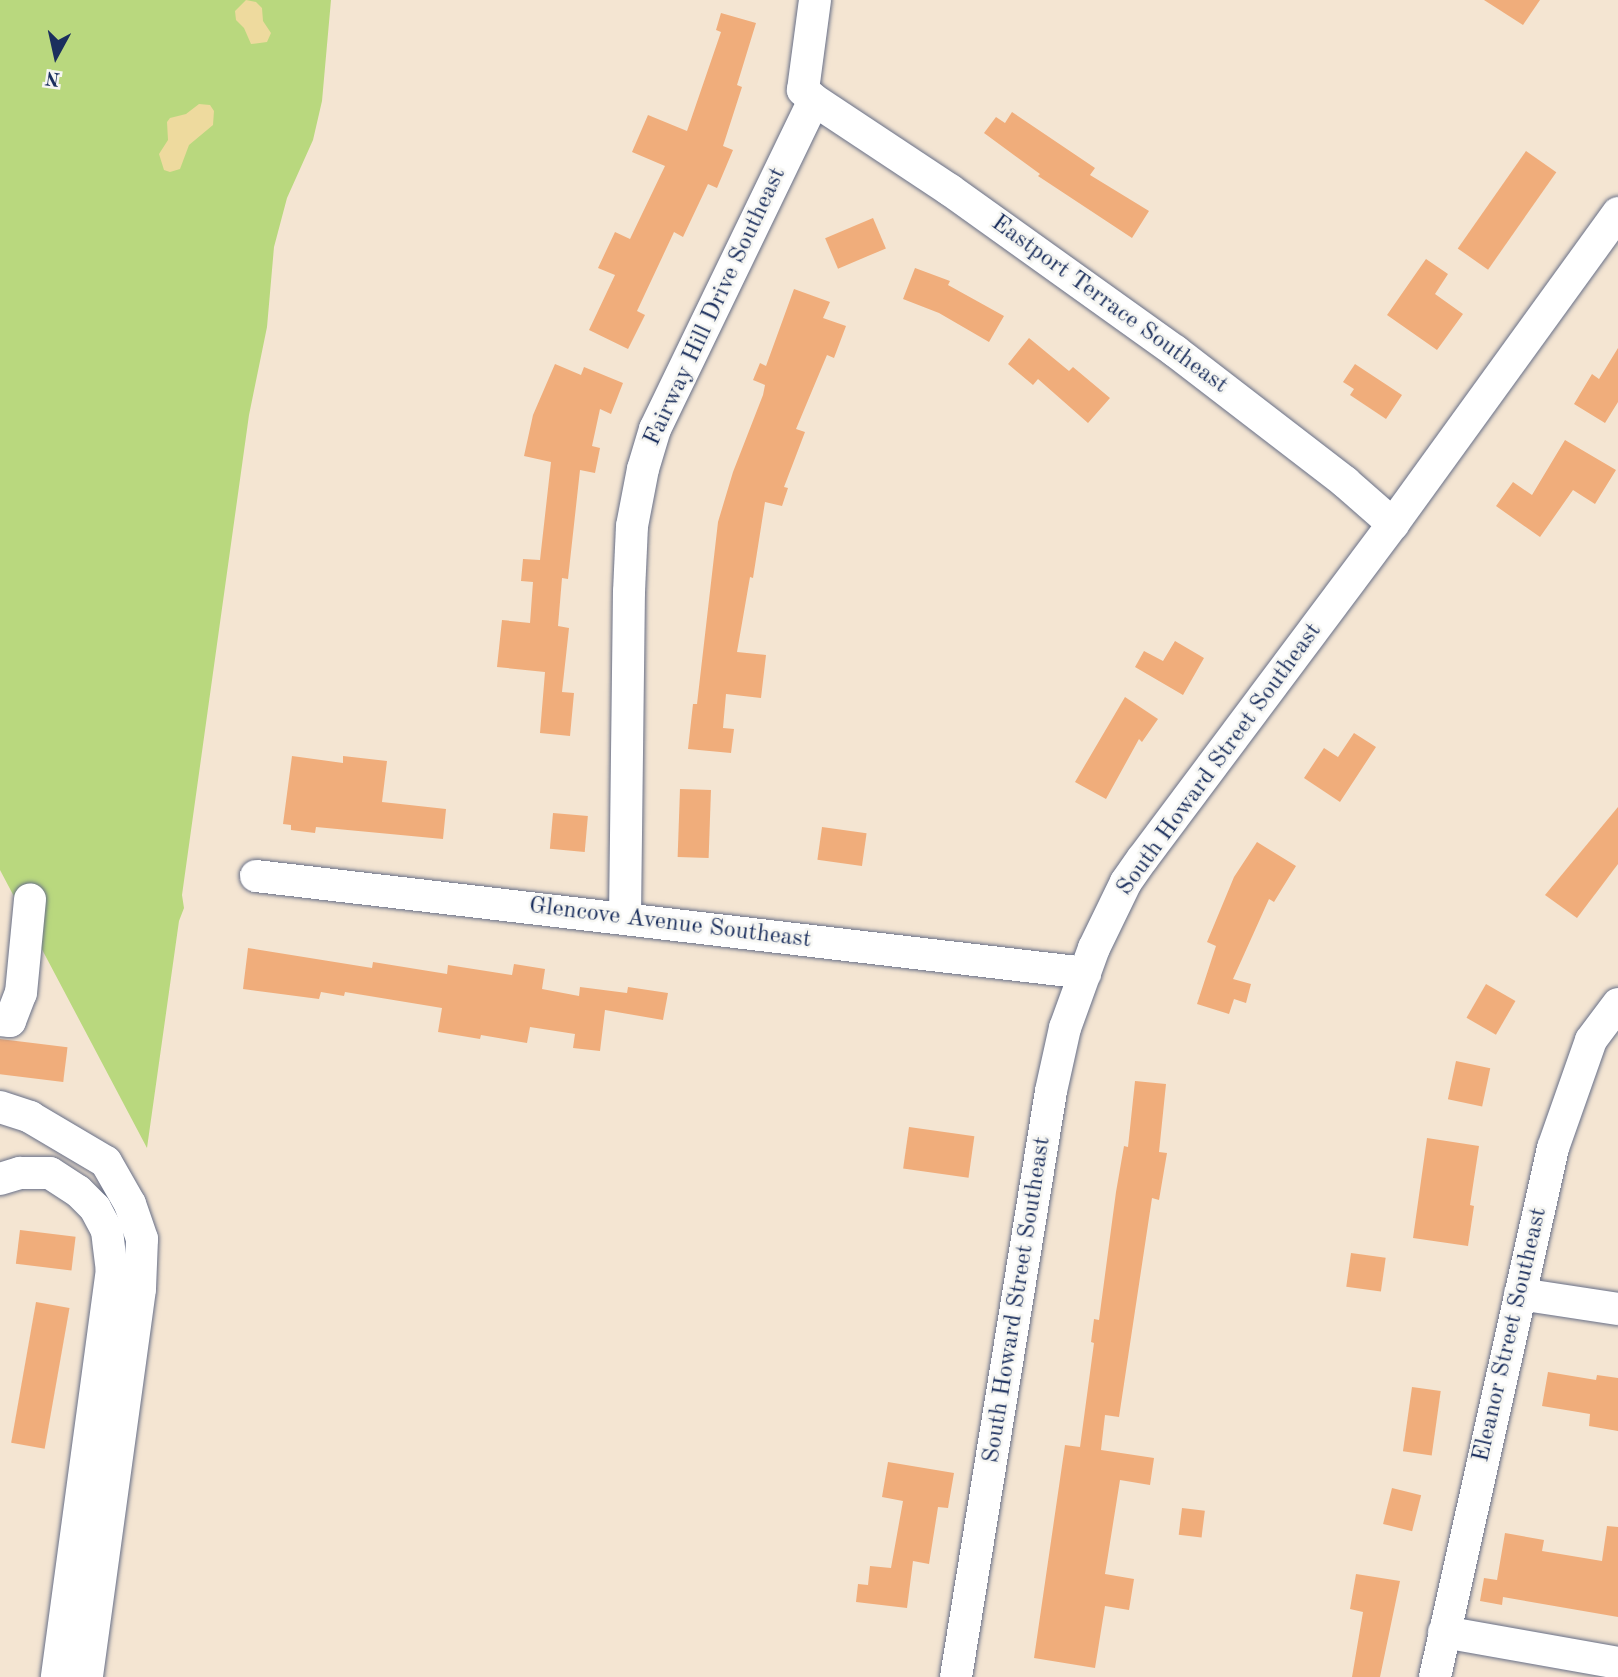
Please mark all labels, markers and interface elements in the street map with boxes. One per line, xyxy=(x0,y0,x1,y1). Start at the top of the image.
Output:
north arrow xyxy=(21,21,91,91)
text: N xyxy=(44,67,62,88)
street label: Fairway Hill Drive Southeast xyxy=(639,163,793,451)
street label: Eastport Terrace Southeast xyxy=(985,209,1233,401)
street label: South Howard Street Southeast xyxy=(1111,618,1329,902)
street label: Glencove Avenue Southeast xyxy=(527,892,813,956)
street label: South Howard Street Southeast xyxy=(978,1135,1058,1465)
street label: Eleanor Street Southeast xyxy=(1468,1205,1554,1465)

